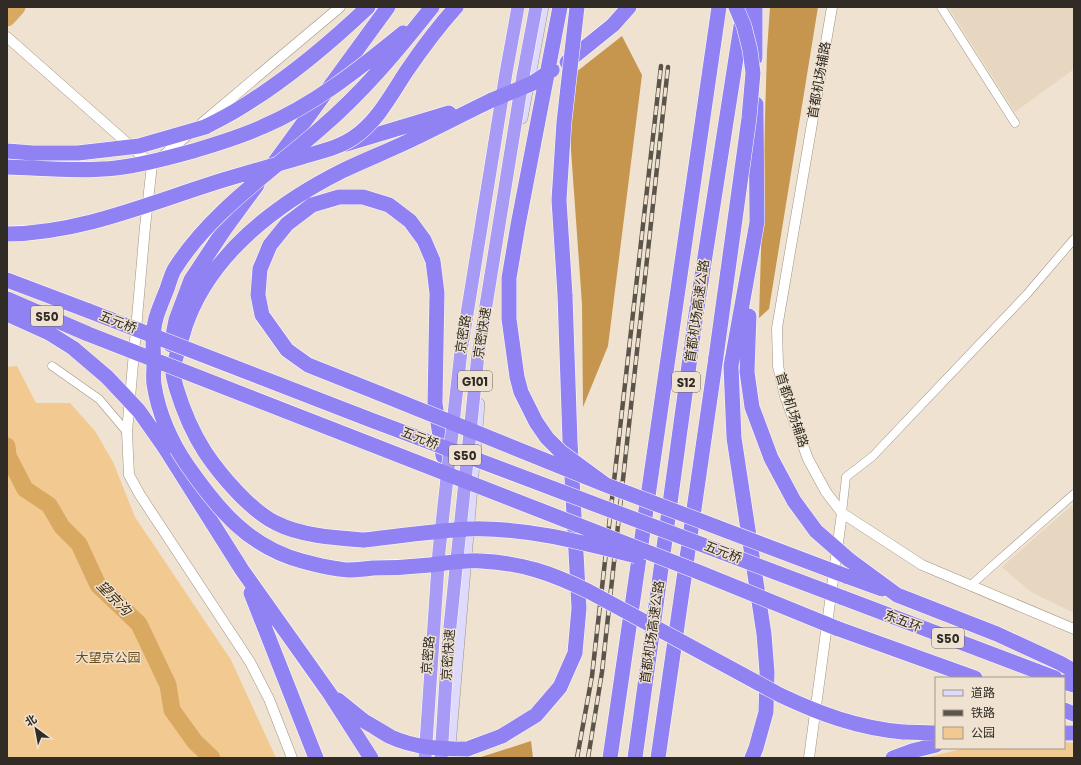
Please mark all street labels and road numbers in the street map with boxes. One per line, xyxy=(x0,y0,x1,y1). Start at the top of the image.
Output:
street label: 首都机场辅路 xyxy=(803,40,835,120)
street label: 首都机场高速公路 xyxy=(680,258,714,364)
road number: S50 xyxy=(31,306,63,326)
street label: 五元桥 xyxy=(96,306,140,338)
street label: 京密快速 xyxy=(469,306,495,360)
street label: 京密路 xyxy=(451,313,475,355)
street label: 首都机场辅路 xyxy=(771,370,813,450)
road number: G101 xyxy=(458,371,492,391)
road number: S12 xyxy=(672,372,700,392)
street label: 五元桥 xyxy=(398,422,442,454)
road number: S50 xyxy=(449,445,481,465)
street label: 五元桥 xyxy=(701,536,745,568)
street label: 首都机场高速公路 xyxy=(635,579,669,685)
street label: 东五环 xyxy=(881,605,925,637)
street label: 京密快速 xyxy=(437,628,459,682)
road number: S50 xyxy=(932,628,964,648)
street label: 京密路 xyxy=(417,635,439,675)

